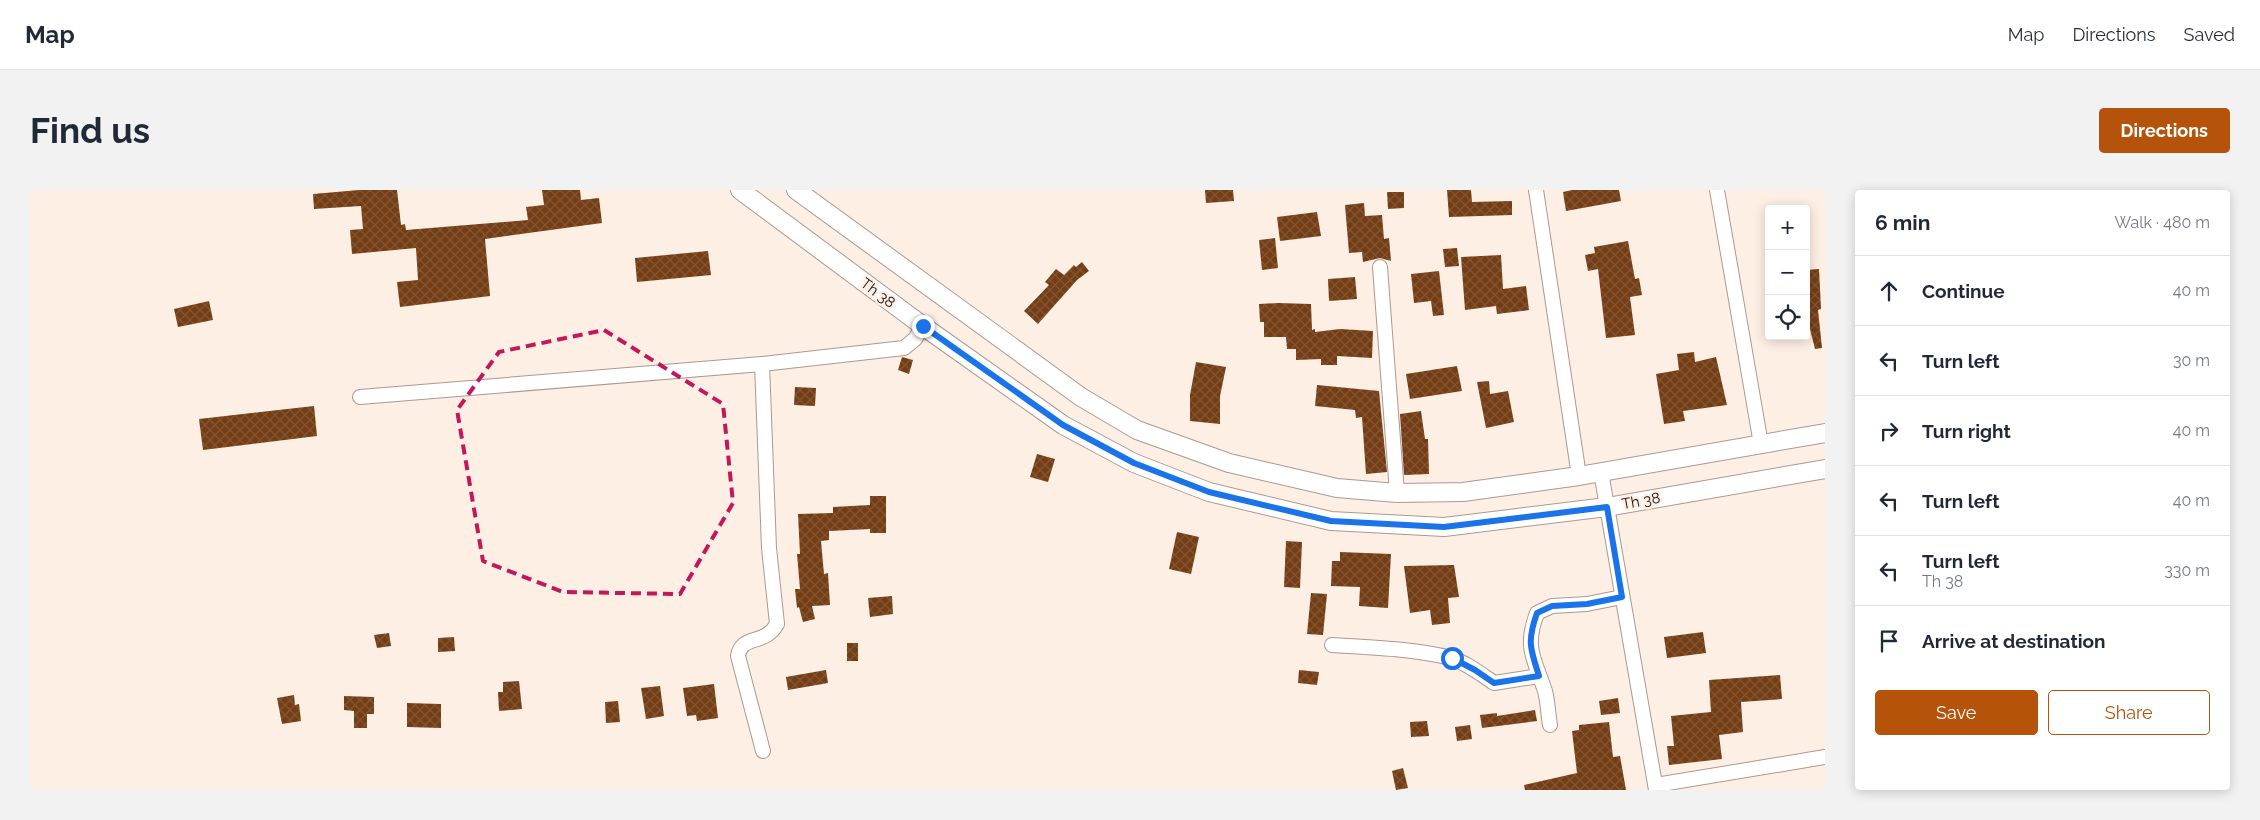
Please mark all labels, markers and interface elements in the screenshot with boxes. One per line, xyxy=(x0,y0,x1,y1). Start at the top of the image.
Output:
text: Map xyxy=(25,20,75,49)
text: Map xyxy=(2008,24,2044,45)
text: Directions xyxy=(2072,24,2156,45)
text: Saved xyxy=(2184,24,2235,45)
button: Directions xyxy=(2099,108,2230,153)
text: Find us xyxy=(30,110,150,151)
map controls xyxy=(1765,205,1810,340)
button: + xyxy=(1765,205,1810,250)
text: 6 min xyxy=(1875,210,1930,235)
text: Walk · 480 m xyxy=(2115,213,2210,232)
button: − xyxy=(1765,250,1810,295)
street label: Th 38 xyxy=(857,274,899,312)
icon: ahead xyxy=(1875,277,1903,305)
text: Continue xyxy=(1922,280,2005,302)
text: 40 m xyxy=(2173,281,2210,300)
button: locate xyxy=(1765,295,1810,340)
route end xyxy=(912,315,935,338)
icon: left xyxy=(1875,347,1903,375)
text: Turn left xyxy=(1922,350,1999,372)
text: 30 m xyxy=(2173,351,2210,370)
icon: right xyxy=(1875,417,1903,445)
text: Turn right xyxy=(1922,420,2011,442)
text: 40 m xyxy=(2173,421,2210,440)
icon: left xyxy=(1875,487,1903,515)
street label: Th 38 xyxy=(1620,489,1662,513)
text: Turn left xyxy=(1922,490,1999,512)
text: 40 m xyxy=(2173,491,2210,510)
text: Turn left xyxy=(1922,550,1999,572)
icon: left xyxy=(1875,557,1903,585)
text: 330 m xyxy=(2164,561,2210,580)
text: Th 38 xyxy=(1922,572,1963,591)
icon: arrive xyxy=(1875,627,1903,655)
text: Arrive at destination xyxy=(1922,630,2106,652)
route start xyxy=(1441,647,1464,670)
button: Save xyxy=(1875,690,2038,735)
button: Share xyxy=(2048,690,2210,735)

